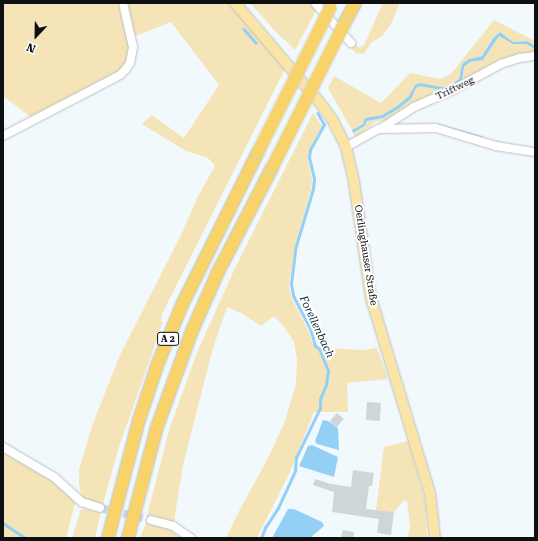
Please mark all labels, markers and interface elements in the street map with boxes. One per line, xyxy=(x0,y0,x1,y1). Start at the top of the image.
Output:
north arrow xyxy=(16,16,56,56)
text: N xyxy=(25,40,38,55)
street label: Triftweg xyxy=(434,74,476,102)
street label: Oerlinghauser Straße xyxy=(352,204,380,306)
water label: Forellenbach xyxy=(296,294,336,360)
road number: A 2 xyxy=(157,332,179,346)

